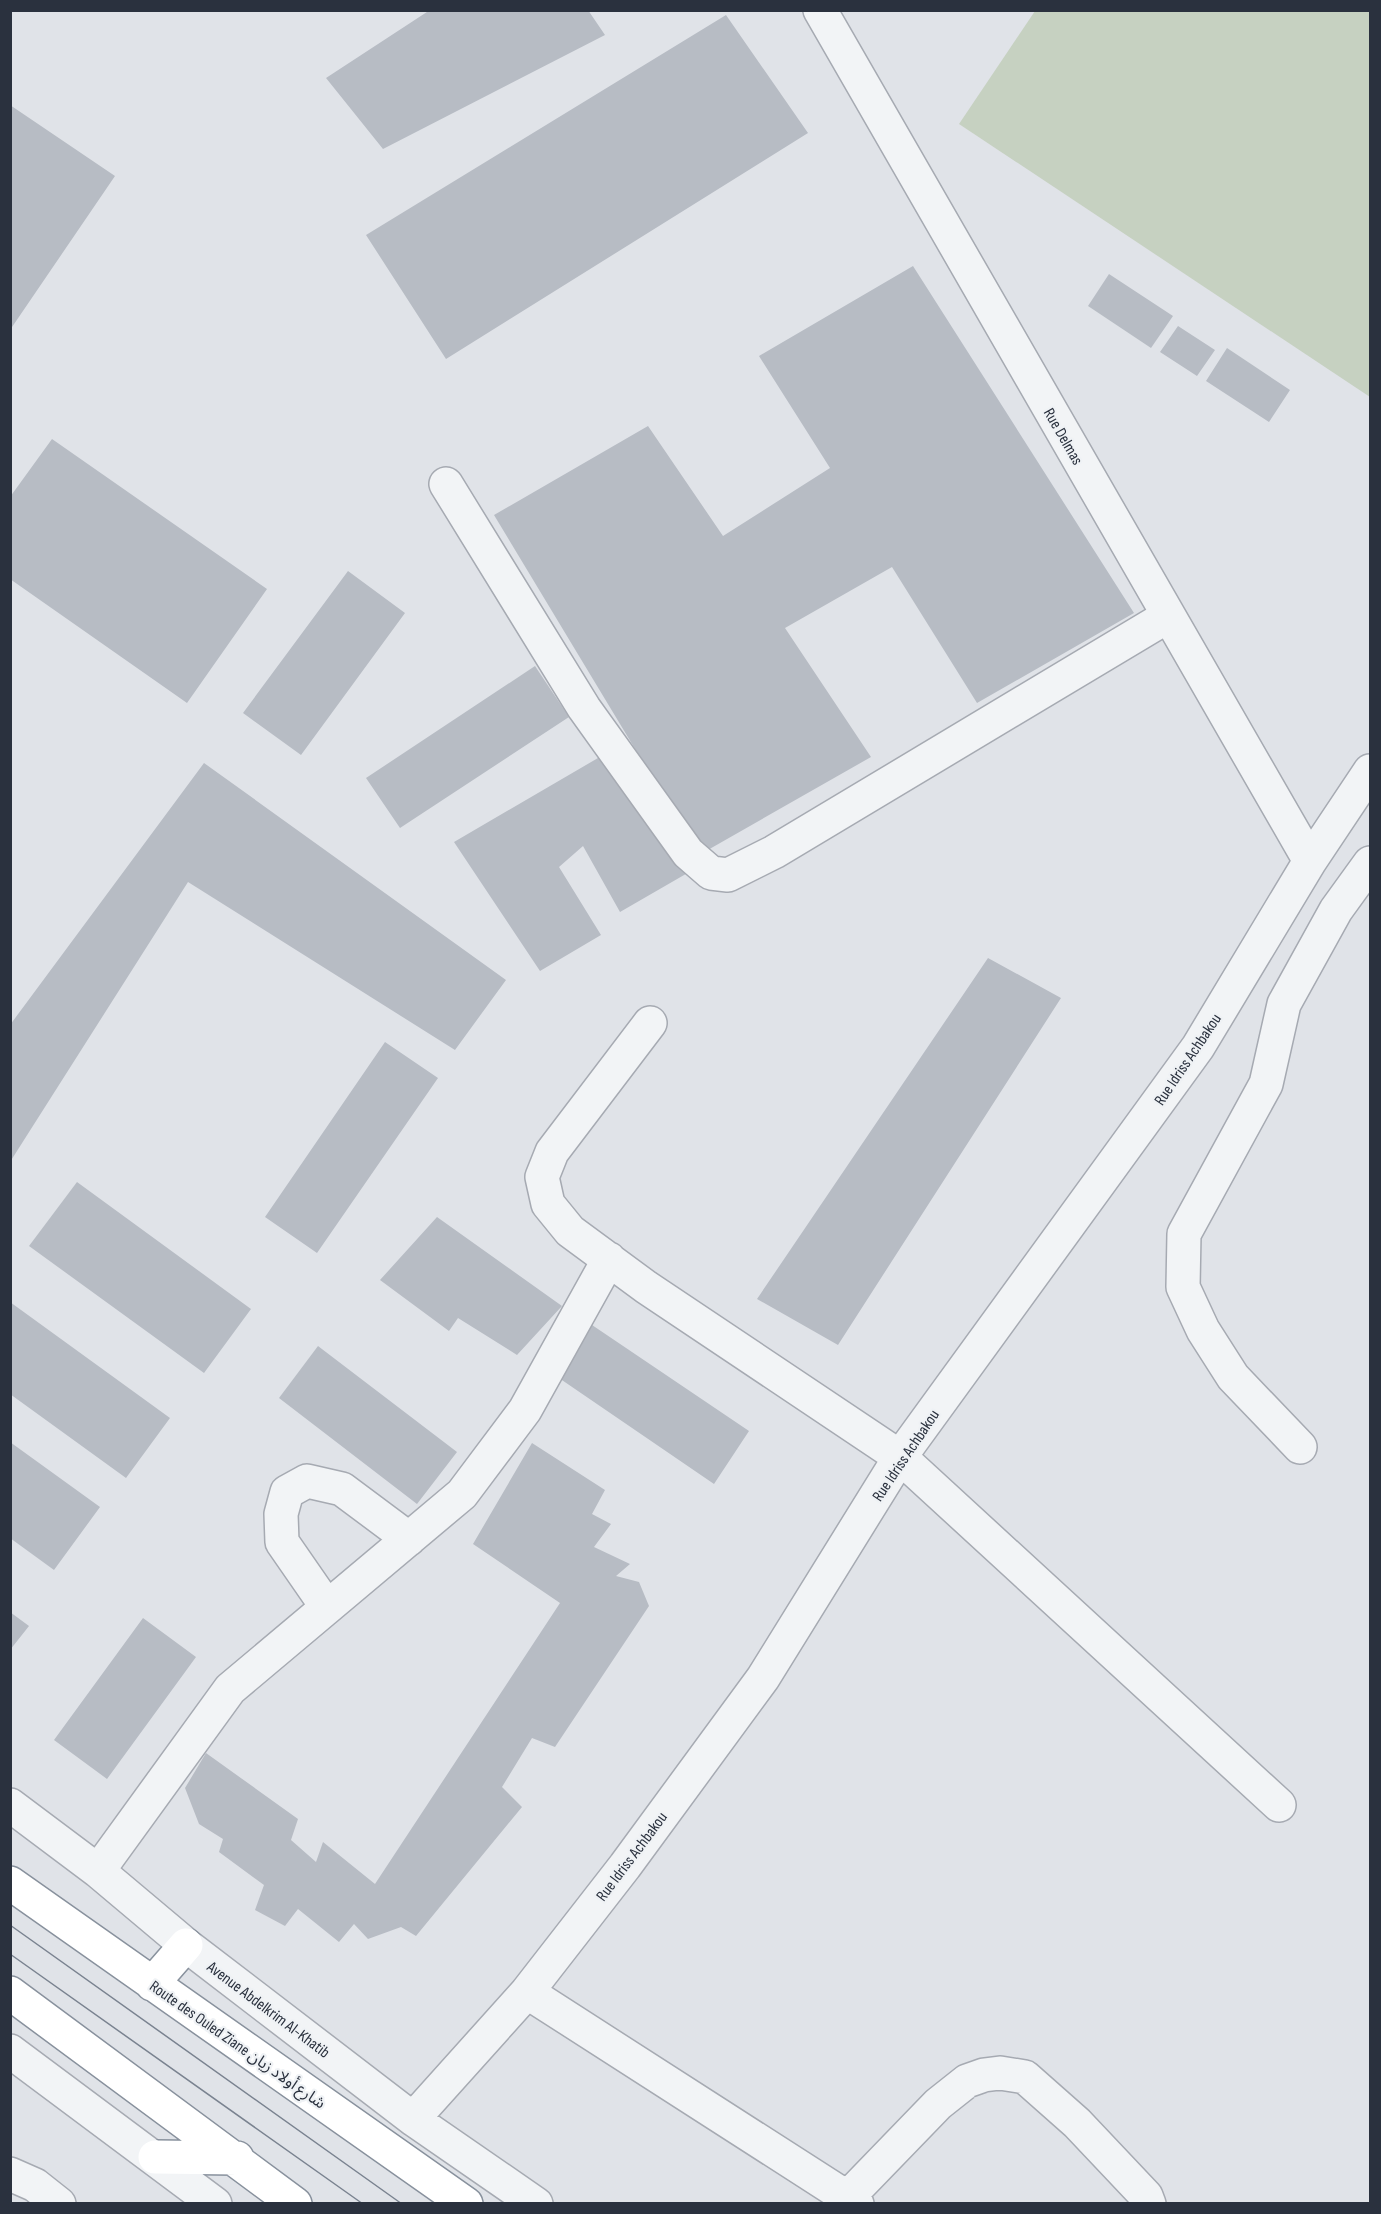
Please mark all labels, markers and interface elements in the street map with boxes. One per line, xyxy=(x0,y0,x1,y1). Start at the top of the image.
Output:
street label: Rue Delmas xyxy=(1039,405,1087,469)
street label: Rue Idriss Achbakou xyxy=(1151,1010,1226,1109)
street label: Rue Idriss Achbakou xyxy=(869,1406,944,1505)
street label: Rue Idriss Achbakou xyxy=(593,1809,672,1905)
street label: Avenue Abdelkrim Al-Khatib xyxy=(202,1957,333,2063)
street label: Route des Ouled Ziane شارع أولاد زيان xyxy=(144,1976,329,2115)

